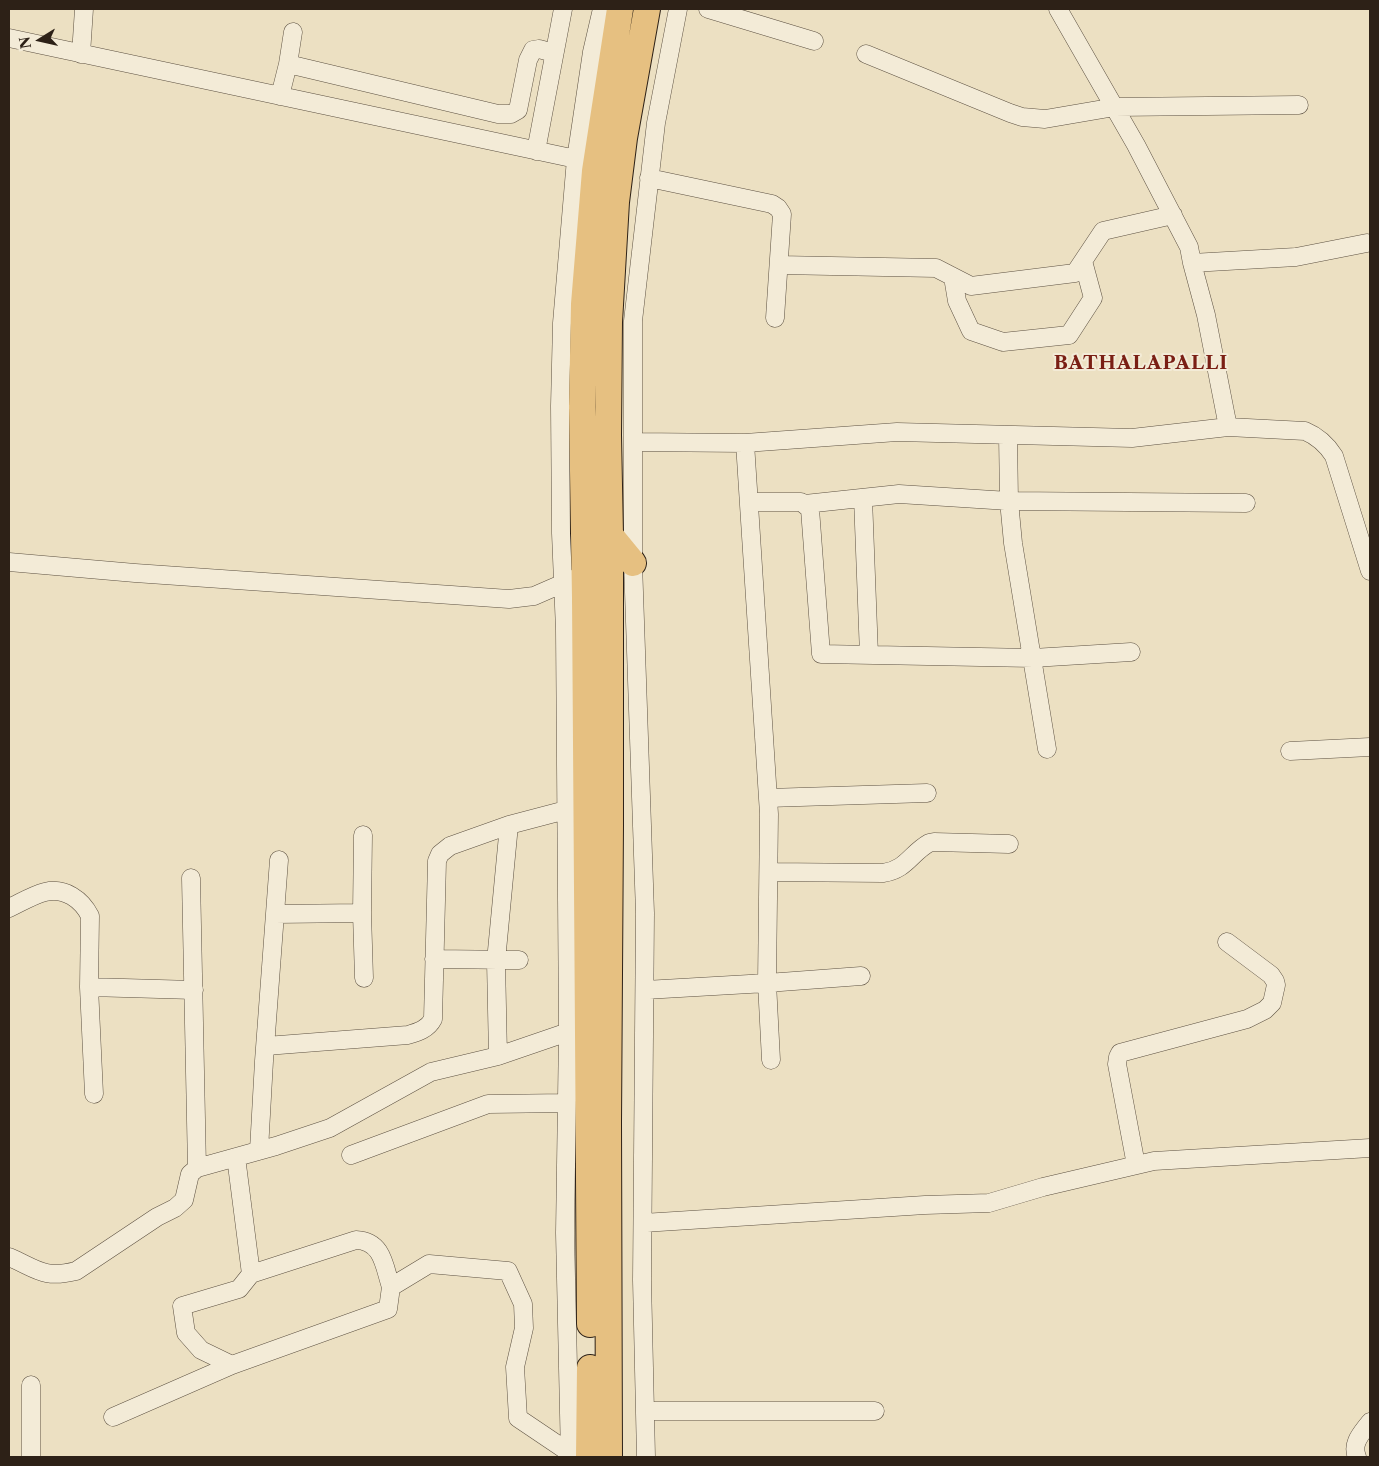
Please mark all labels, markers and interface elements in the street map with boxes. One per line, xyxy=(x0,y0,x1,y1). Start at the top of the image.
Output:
north arrow xyxy=(15,15,65,65)
text: N xyxy=(15,35,35,50)
district label: BATHALAPALLI xyxy=(1052,353,1230,375)

